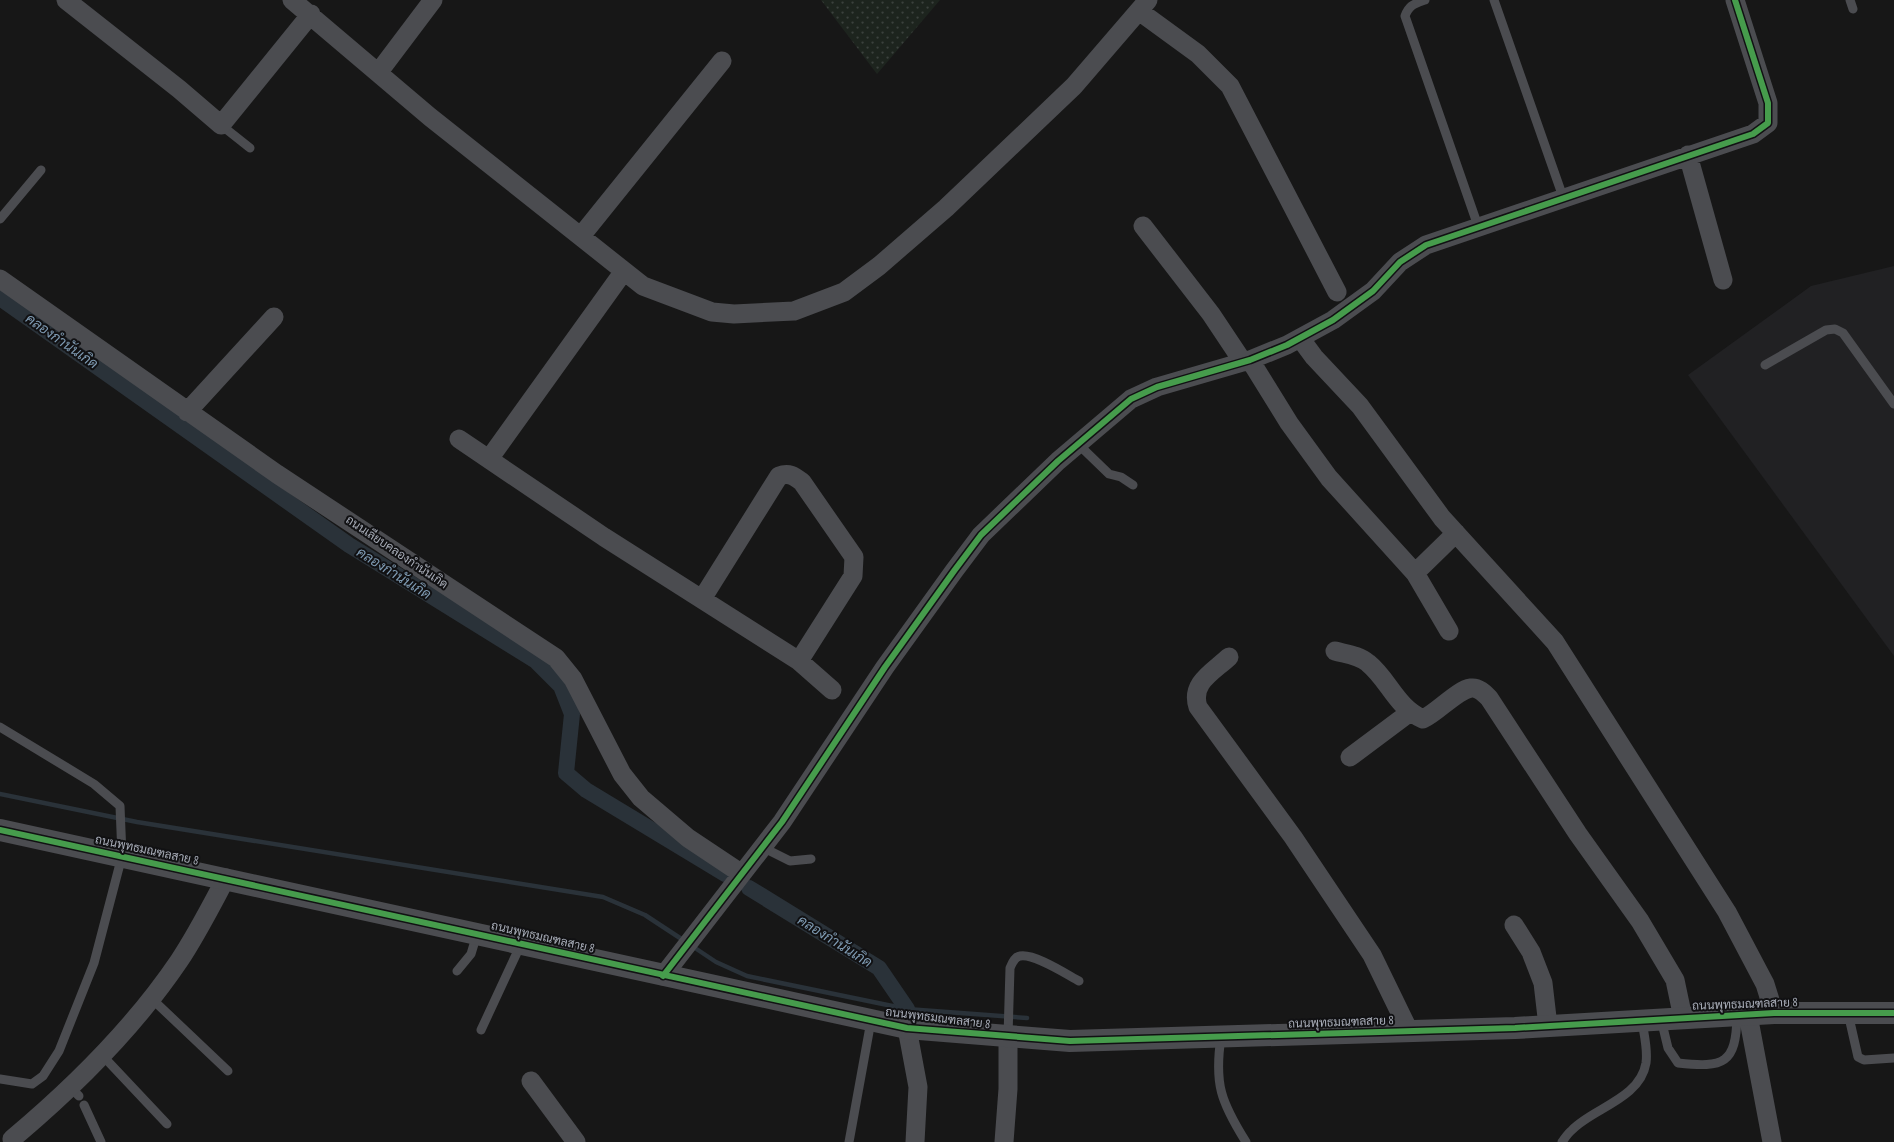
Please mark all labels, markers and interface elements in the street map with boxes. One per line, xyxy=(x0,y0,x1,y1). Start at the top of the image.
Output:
water label: คลองกำนันเกิด xyxy=(22,309,102,373)
street label: ถนนเลียบคลองกำนันเกิด xyxy=(343,512,451,592)
water label: คลองกำนันเกิด xyxy=(354,543,434,603)
street label: ถนนพุทธมณฑลสาย 8 xyxy=(93,831,200,870)
water label: คลองกำนันเกิด xyxy=(794,911,876,971)
street label: ถนนพุทธมณฑลสาย 8 xyxy=(489,917,596,958)
street label: ถนนพุทธมณฑลสาย 8 xyxy=(1692,994,1798,1015)
street label: ถนนพุทธมณฑลสาย 8 xyxy=(884,1004,991,1033)
street label: ถนนพุทธมณฑลสาย 8 xyxy=(1288,1012,1394,1033)

